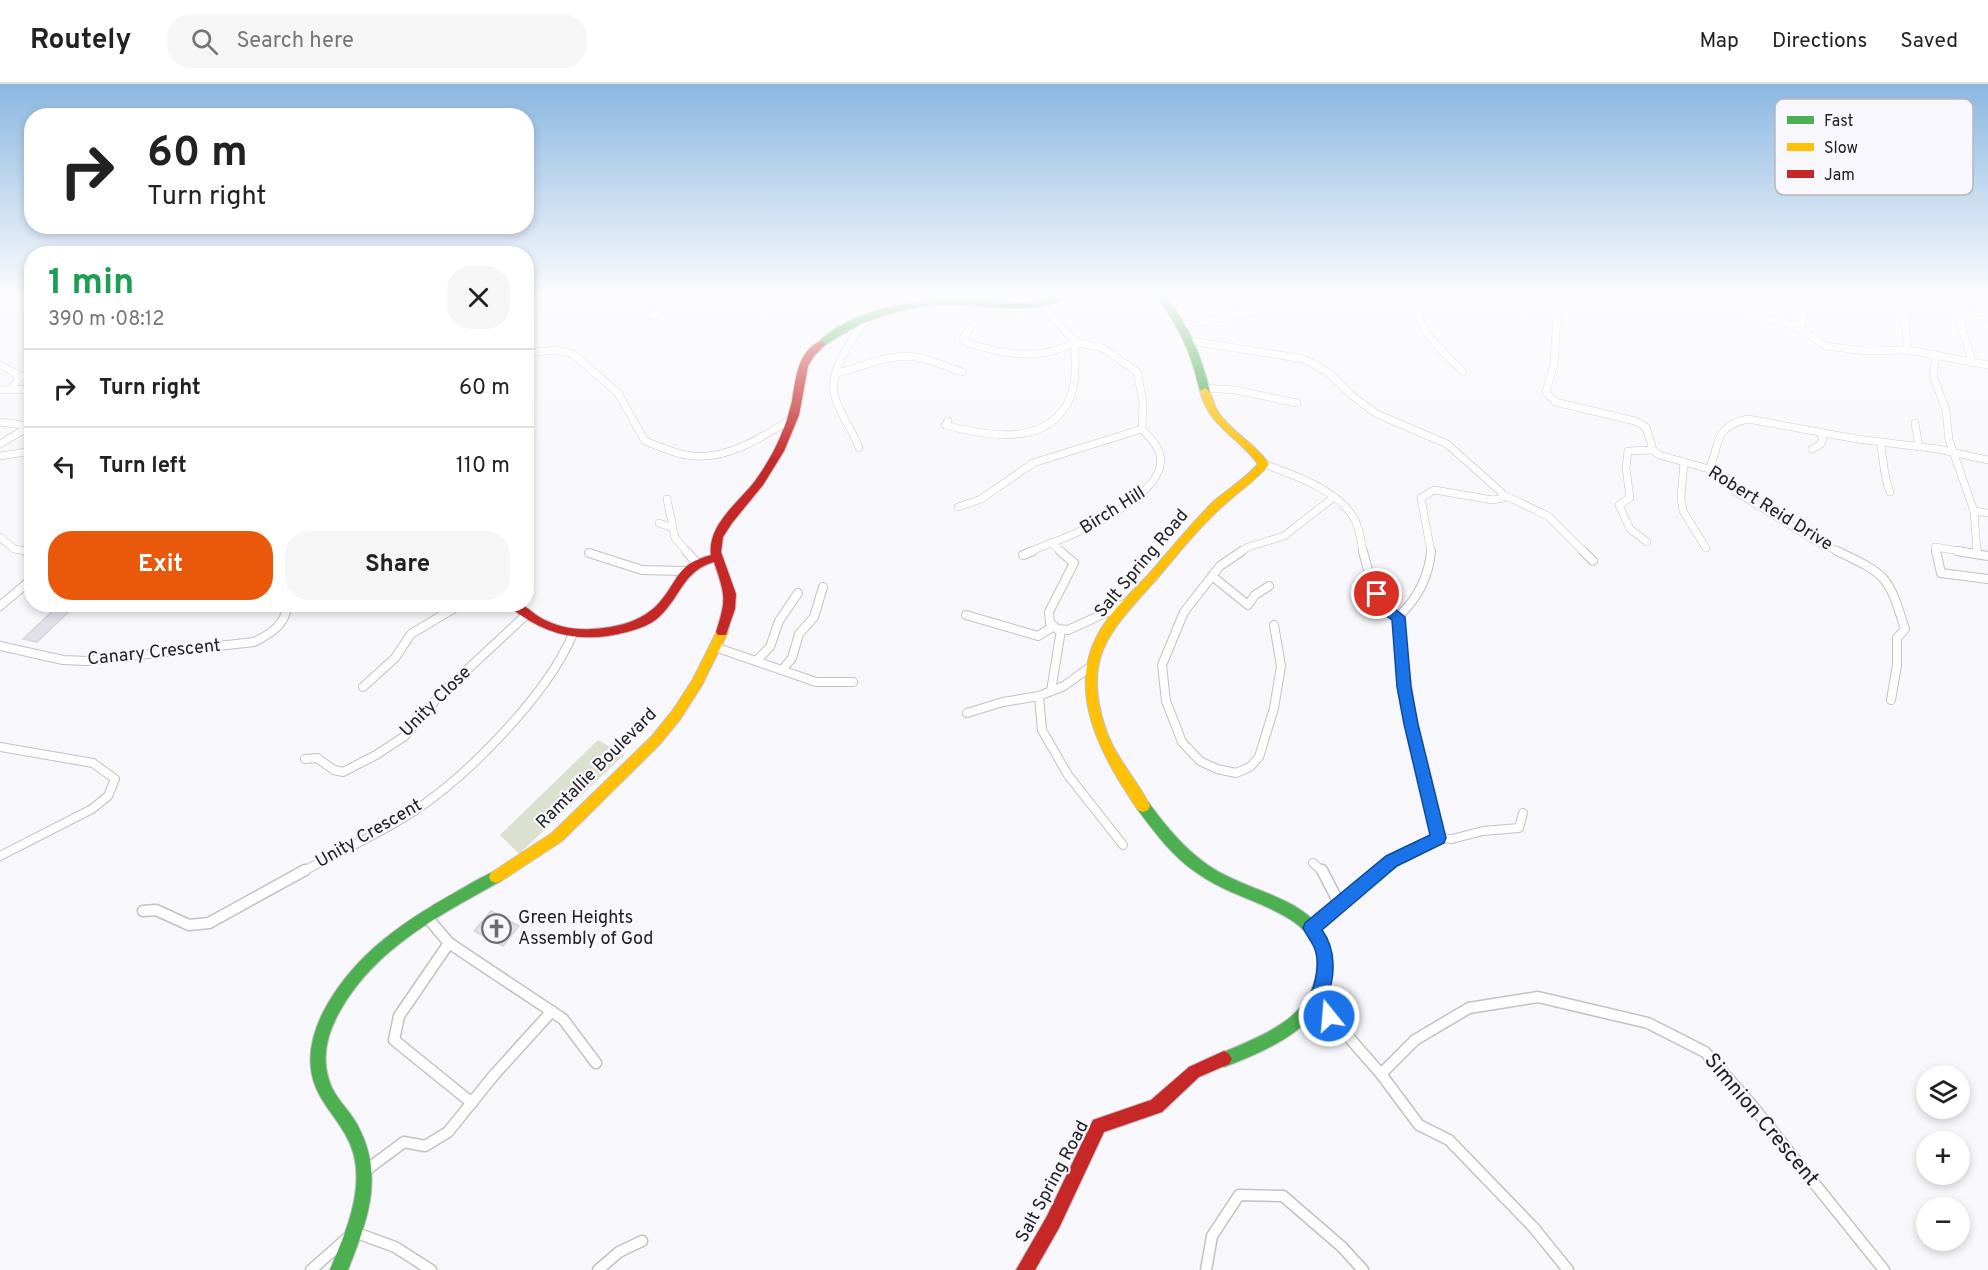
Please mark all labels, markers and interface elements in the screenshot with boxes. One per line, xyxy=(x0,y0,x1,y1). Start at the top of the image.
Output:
search box xyxy=(167,14,587,68)
text: Routely xyxy=(30,23,131,59)
icon: search xyxy=(188,25,221,58)
text: Search here xyxy=(236,28,354,55)
text: Map xyxy=(1699,28,1739,55)
text: Directions xyxy=(1772,28,1867,55)
text: Saved xyxy=(1900,28,1958,55)
legend xyxy=(1775,99,1973,195)
text: Fast xyxy=(1824,112,1854,132)
text: 60 m xyxy=(147,128,248,181)
icon: right xyxy=(48,132,126,210)
text: Slow xyxy=(1824,139,1858,159)
text: Jam xyxy=(1824,166,1855,186)
text: Turn right xyxy=(147,180,266,214)
text: 1 min xyxy=(48,261,134,307)
button: close xyxy=(447,266,510,329)
text: 390 m · 08:12 xyxy=(48,307,165,333)
icon: right xyxy=(48,372,81,405)
text: Turn right xyxy=(99,375,201,402)
text: 60 m xyxy=(459,375,510,402)
icon: left xyxy=(48,450,81,483)
text: Turn left xyxy=(99,453,187,480)
text: 110 m xyxy=(456,453,510,480)
street label: Robert Reid Drive xyxy=(1703,461,1837,557)
street label: Birch Hill xyxy=(1076,482,1150,540)
street label: Salt Spring Road xyxy=(1090,505,1194,623)
button: Exit xyxy=(48,531,273,600)
button: Share xyxy=(285,531,510,600)
pin xyxy=(1351,568,1402,619)
icon: arrive xyxy=(1360,577,1393,610)
street label: Canary Crescent xyxy=(86,635,222,671)
street label: Unity Close xyxy=(396,662,476,742)
street label: Ramtallie Boulevard xyxy=(532,704,662,834)
street label: Unity Crescent xyxy=(312,794,426,874)
place label: Green Heights Assembly of God xyxy=(518,907,653,951)
church icon: Green Heights Assembly of God xyxy=(481,912,513,944)
position arrow xyxy=(1297,984,1361,1048)
street label: Simnion Crescent xyxy=(1698,1048,1824,1192)
map controls xyxy=(1916,1065,1970,1251)
button: layers xyxy=(1916,1065,1970,1119)
street label: Salt Spring Road xyxy=(1011,1117,1095,1247)
button: + xyxy=(1916,1131,1970,1185)
button: − xyxy=(1916,1197,1970,1251)

